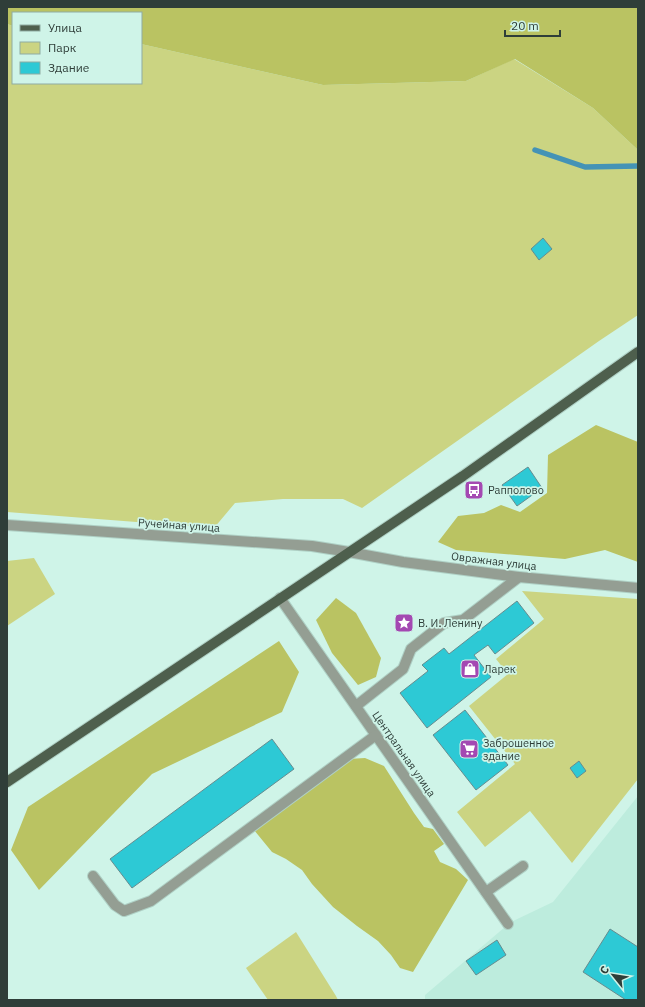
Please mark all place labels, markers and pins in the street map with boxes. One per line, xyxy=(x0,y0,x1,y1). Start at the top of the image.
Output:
bus stop icon: Рапполово xyxy=(463,479,485,501)
place label: Рапполово xyxy=(488,483,544,497)
place icon: В. И. Ленину xyxy=(393,612,415,634)
place label: В. И. Ленину xyxy=(418,616,483,630)
shop icon: Ларек xyxy=(459,658,481,680)
place label: Ларек xyxy=(484,662,516,676)
place label: Заброшенное здание xyxy=(483,736,554,763)
supermarket icon: Заброшенное здание xyxy=(458,738,480,760)

